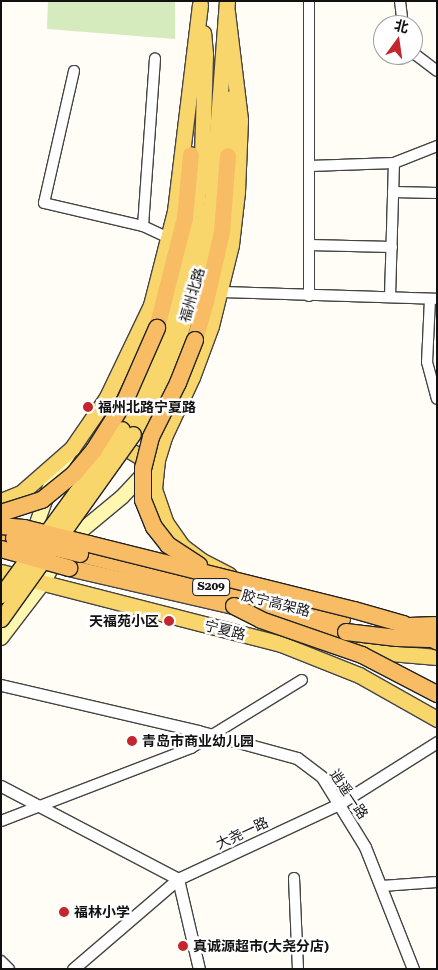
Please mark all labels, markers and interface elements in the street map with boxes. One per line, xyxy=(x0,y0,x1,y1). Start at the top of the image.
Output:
north arrow xyxy=(373,15,423,65)
text: 北 xyxy=(393,17,410,36)
street label: 福州北路 xyxy=(176,266,208,324)
place label: 福州北路宁夏路 xyxy=(98,399,196,415)
marker: 福州北路宁夏路 xyxy=(82,401,94,413)
road number: S209 xyxy=(191,578,231,596)
street label: 胶宁高架路 xyxy=(240,586,312,620)
place label: 天福苑小区 xyxy=(89,613,159,629)
marker: 天福苑小区 xyxy=(163,615,175,627)
street label: 宁夏路 xyxy=(203,617,247,643)
place label: 青岛市商业幼儿园 xyxy=(142,733,254,749)
marker: 青岛市商业幼儿园 xyxy=(126,735,138,747)
street label: 逍遥一路 xyxy=(326,766,372,822)
street label: 大尧一路 xyxy=(213,814,271,852)
place label: 福林小学 xyxy=(74,904,130,920)
marker: 福林小学 xyxy=(58,906,70,918)
place label: 真诚源超市(大尧分店) xyxy=(193,938,329,954)
marker: 真诚源超市(大尧分店) xyxy=(177,940,189,952)

